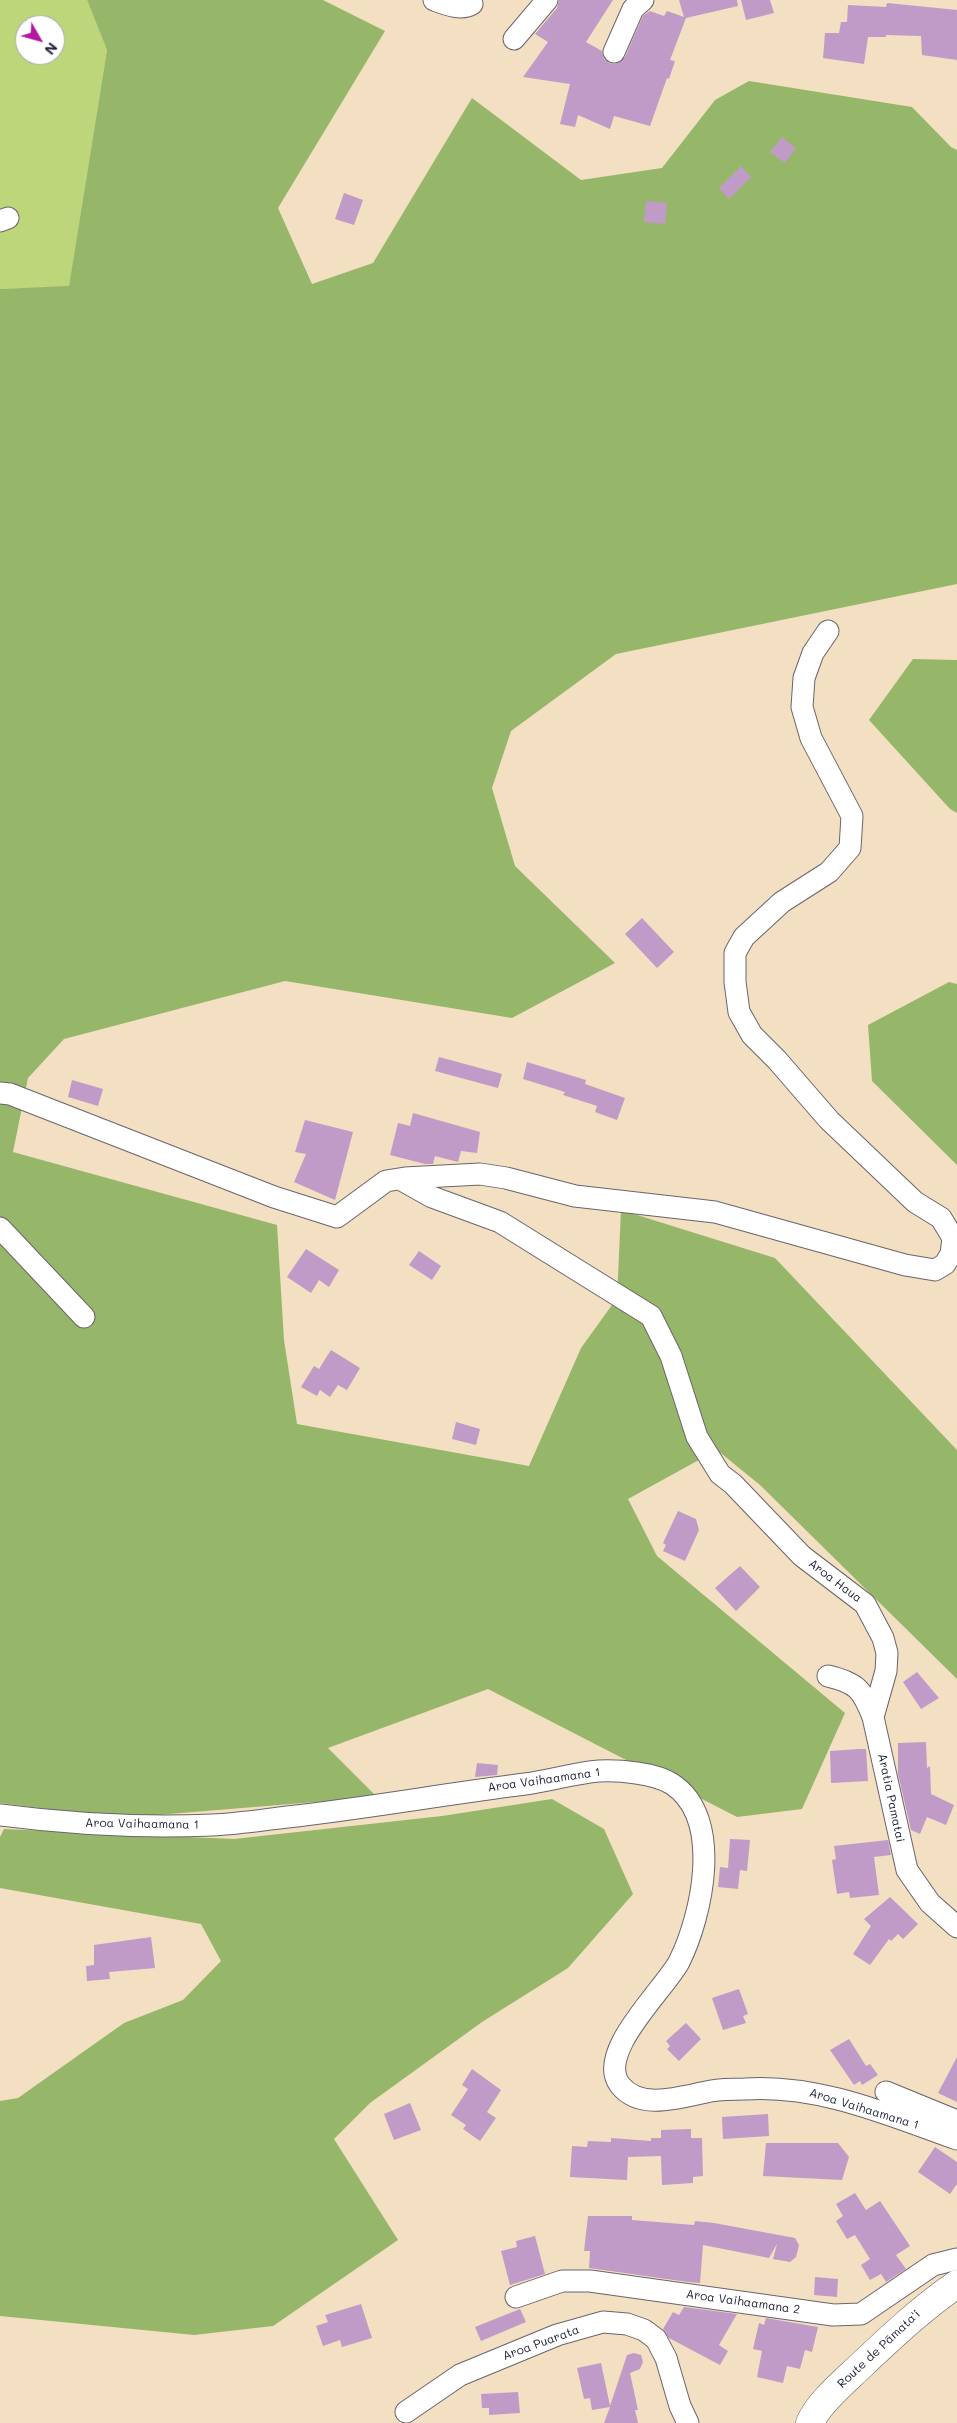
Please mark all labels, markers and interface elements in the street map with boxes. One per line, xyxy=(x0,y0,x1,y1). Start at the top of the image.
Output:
north arrow xyxy=(15,15,65,65)
text: N xyxy=(41,39,62,59)
street label: Aroa Haua xyxy=(806,1556,864,1606)
street label: Aratia Pamatai xyxy=(875,1752,907,1844)
street label: Aroa Vaihaamana 1 xyxy=(487,1765,601,1795)
street label: Aroa Vaihaamana 1 xyxy=(85,1816,199,1832)
street label: Aroa Vaihaamana 1 xyxy=(808,2085,920,2133)
street label: Aroa Vaihaamana 2 xyxy=(685,2287,801,2317)
street label: Route de Pāmata'i xyxy=(835,2307,923,2391)
street label: Aroa Puarata xyxy=(501,2322,581,2364)

